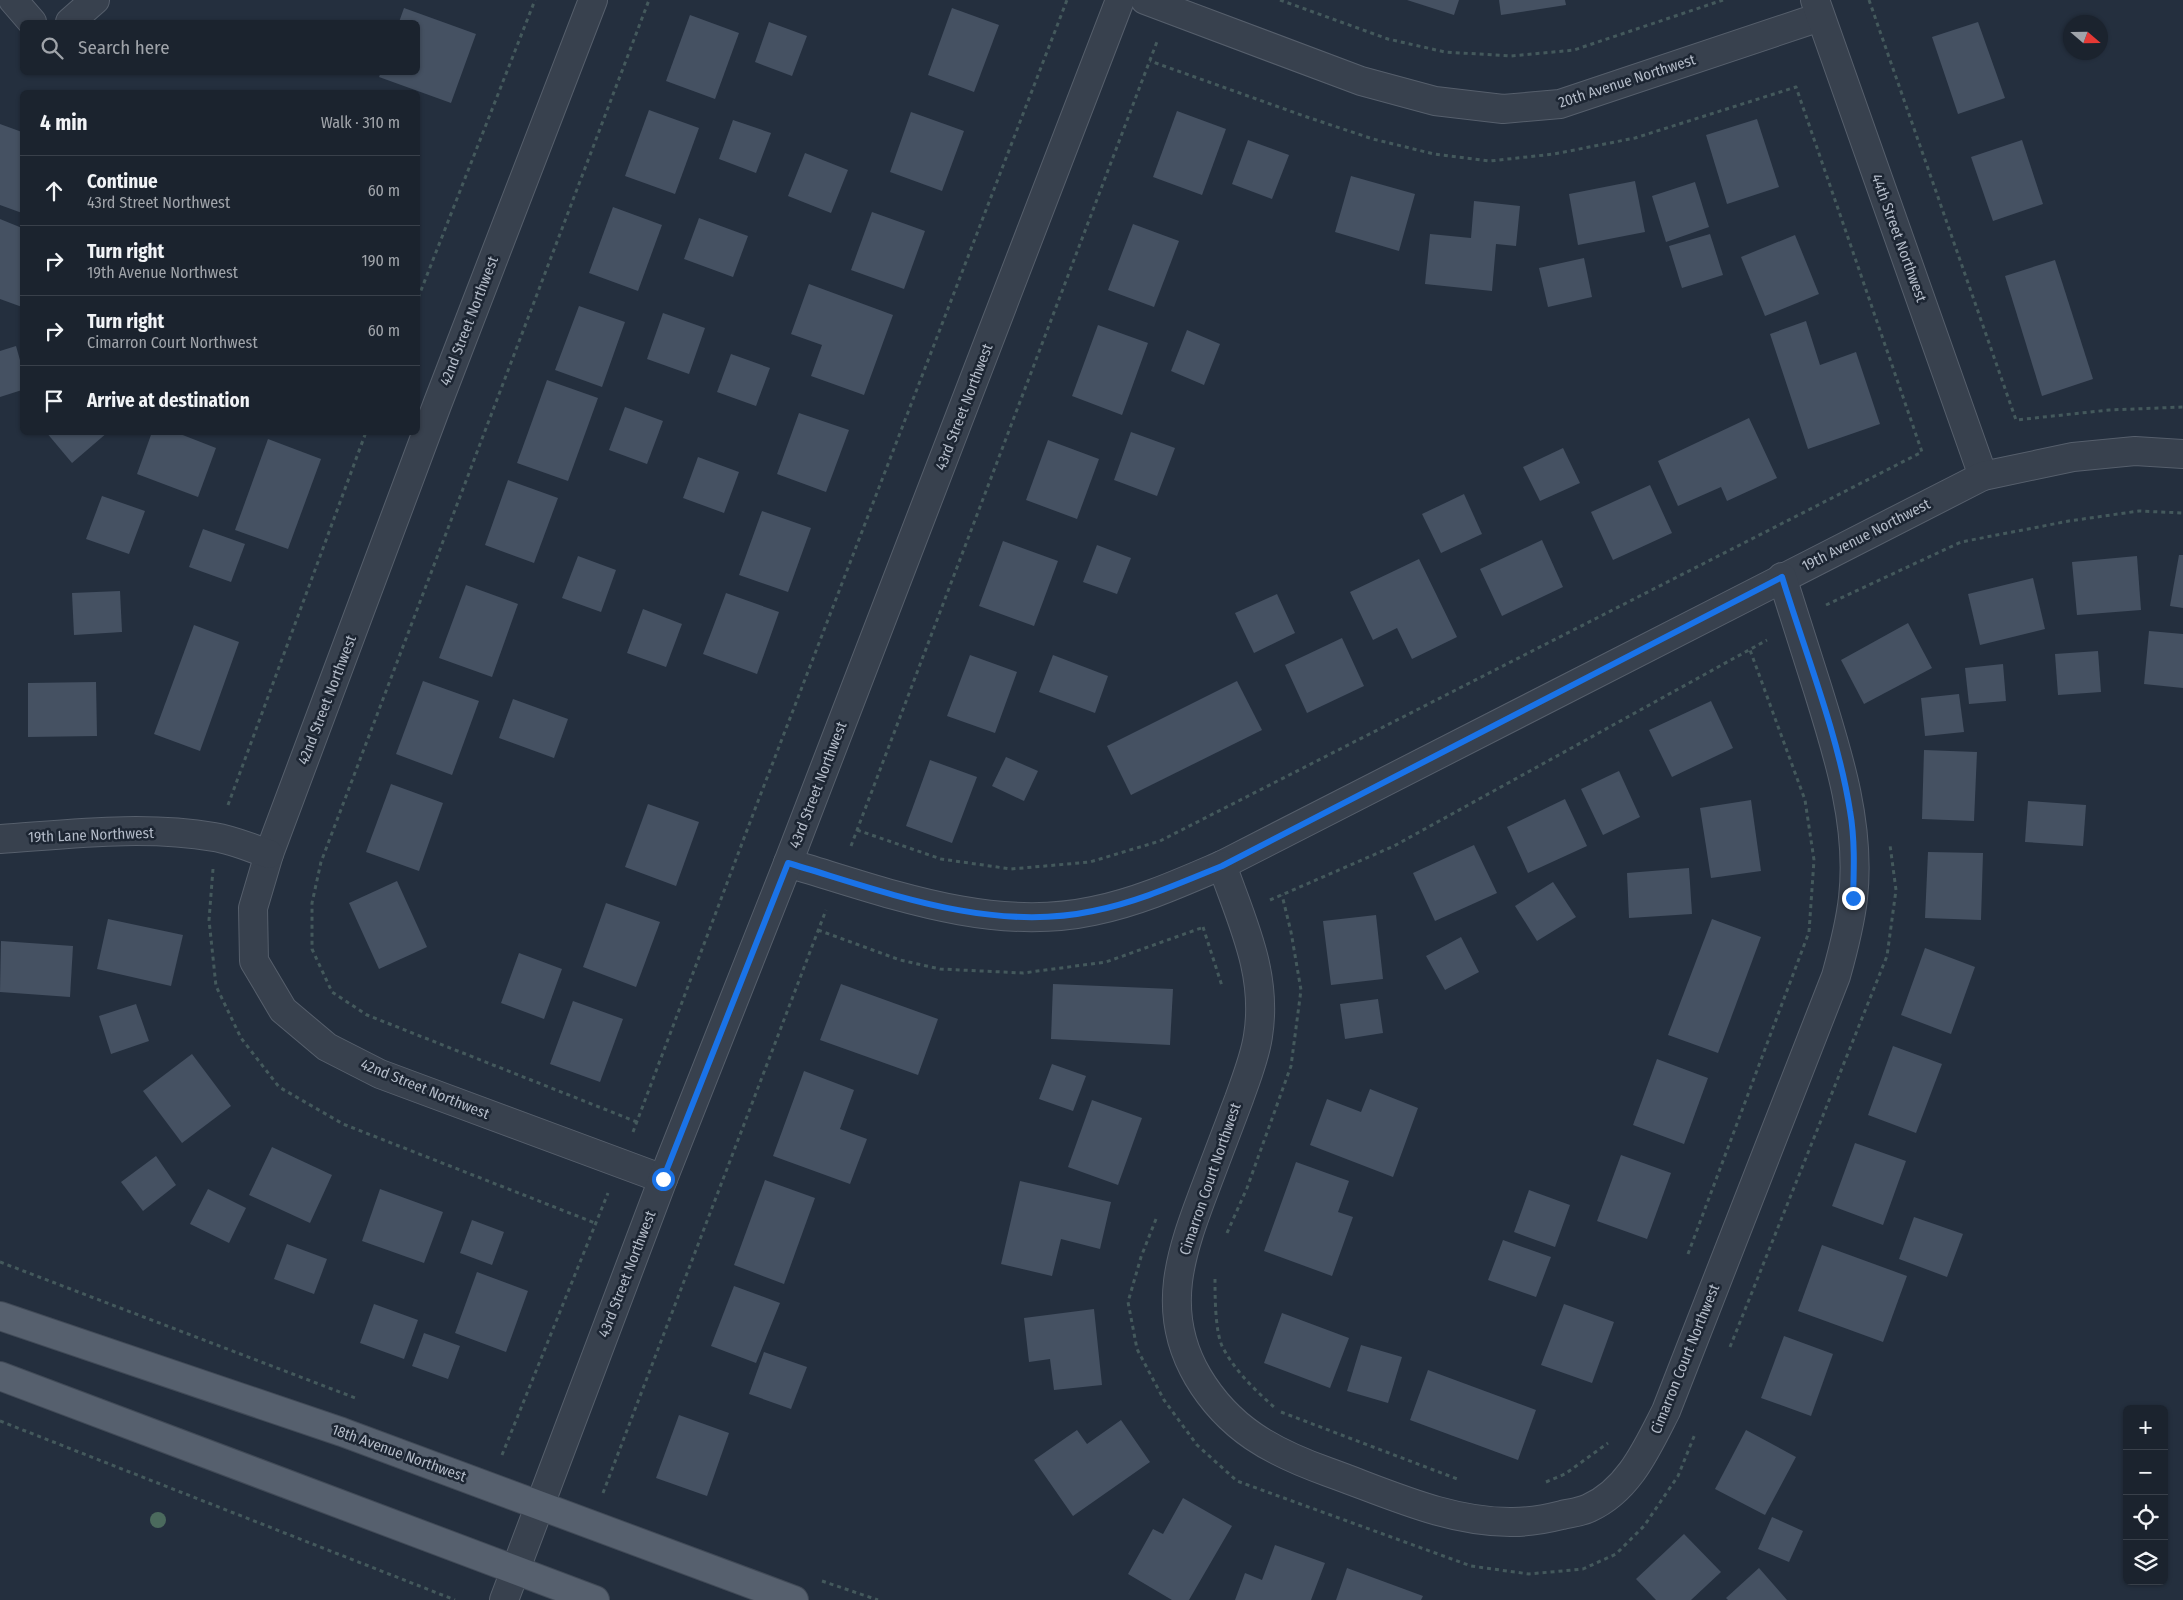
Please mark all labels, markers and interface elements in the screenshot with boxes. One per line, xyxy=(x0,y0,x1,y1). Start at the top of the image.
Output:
north arrow xyxy=(2063,15,2108,60)
search box xyxy=(20,20,420,75)
icon: search xyxy=(38,34,66,62)
text: Search here xyxy=(78,36,170,59)
street label: 20th Avenue Northwest xyxy=(1556,50,1698,112)
text: 4 min xyxy=(40,110,88,136)
text: Walk · 310 m xyxy=(321,113,400,132)
text: Continue xyxy=(87,170,158,193)
street label: 44th Street Northwest xyxy=(1867,172,1931,305)
icon: ahead xyxy=(40,177,68,205)
text: 60 m xyxy=(368,181,400,200)
text: 43rd Street Northwest xyxy=(87,193,230,212)
text: Turn right xyxy=(87,240,164,263)
icon: right xyxy=(40,247,68,275)
text: 190 m xyxy=(362,251,400,270)
street label: 42nd Street Northwest xyxy=(436,254,502,388)
text: 19th Avenue Northwest xyxy=(87,263,238,282)
text: Turn right xyxy=(87,310,164,333)
icon: right xyxy=(40,317,68,345)
text: 60 m xyxy=(368,321,400,340)
text: Cimarron Court Northwest xyxy=(87,333,258,352)
street label: 43rd Street Northwest xyxy=(932,341,996,473)
icon: arrive xyxy=(40,387,68,415)
text: Arrive at destination xyxy=(87,389,250,412)
street label: 19th Avenue Northwest xyxy=(1799,495,1933,575)
street label: 42nd Street Northwest xyxy=(294,633,360,767)
street label: 43rd Street Northwest xyxy=(786,719,850,851)
street label: 19th Lane Northwest xyxy=(28,824,154,846)
route end xyxy=(1842,887,1865,910)
street label: 42nd Street Northwest xyxy=(358,1055,492,1123)
street label: Cimarron Court Northwest xyxy=(1175,1100,1245,1258)
route start xyxy=(652,1168,675,1191)
street label: 43rd Street Northwest xyxy=(595,1208,659,1340)
street label: Cimarron Court Northwest xyxy=(1647,1281,1723,1437)
map controls xyxy=(2123,1405,2168,1585)
button: + xyxy=(2123,1405,2168,1450)
street label: 18th Avenue Northwest xyxy=(329,1420,469,1486)
button: − xyxy=(2123,1450,2168,1495)
button: locate xyxy=(2123,1495,2168,1540)
button: layers xyxy=(2123,1540,2168,1585)

